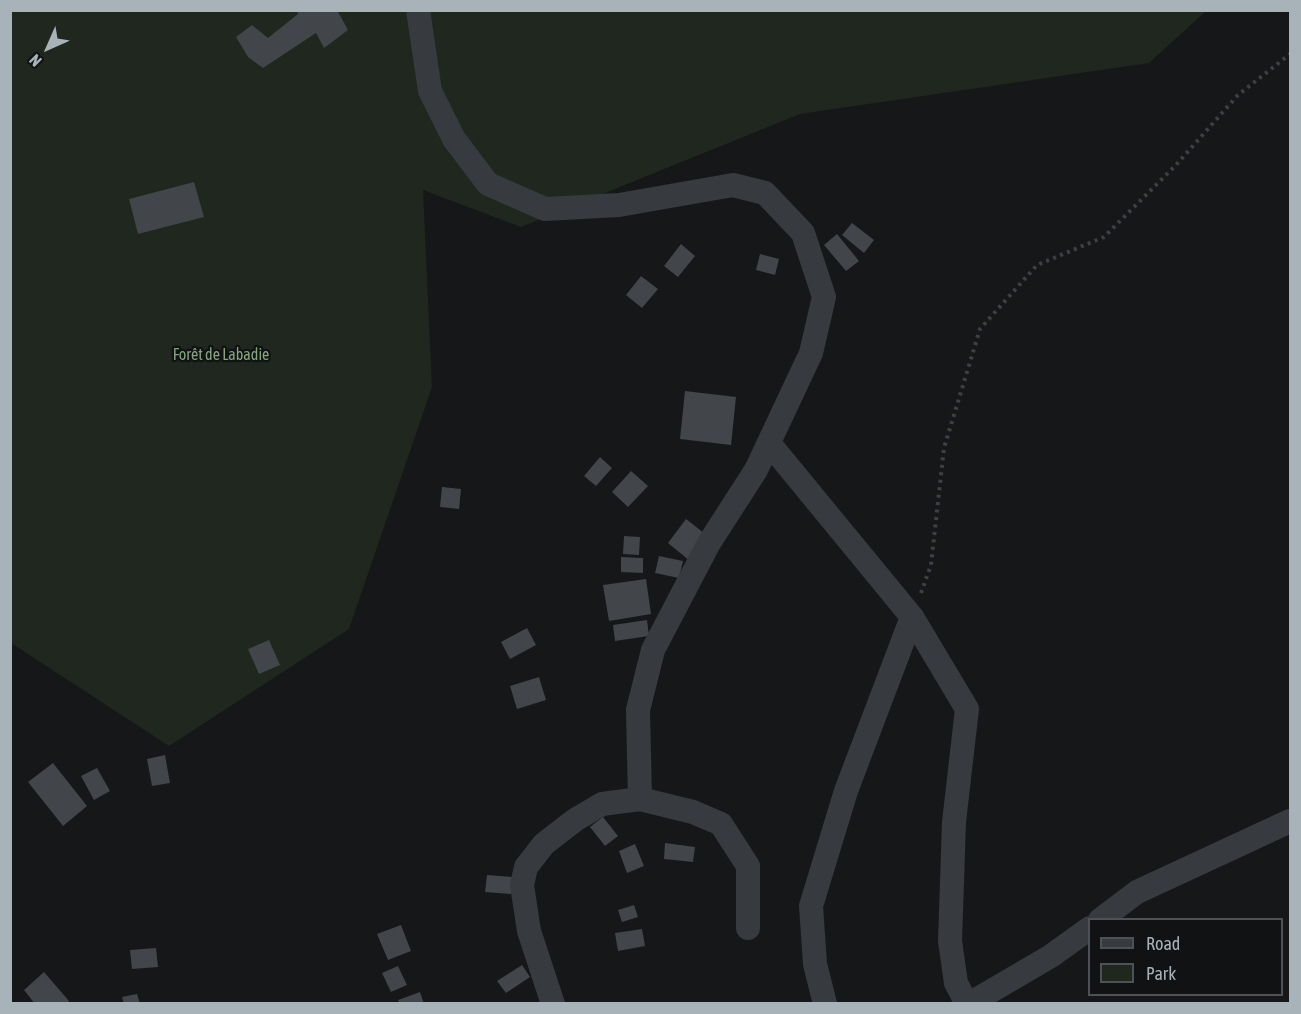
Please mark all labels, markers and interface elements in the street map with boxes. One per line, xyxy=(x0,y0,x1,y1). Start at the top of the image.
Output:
north arrow xyxy=(18,18,78,78)
text: N xyxy=(26,51,45,70)
park label: Forêt de Labadie xyxy=(173,345,269,365)
legend xyxy=(1088,918,1283,996)
text: Road xyxy=(1146,933,1180,954)
text: Park xyxy=(1146,963,1176,984)

